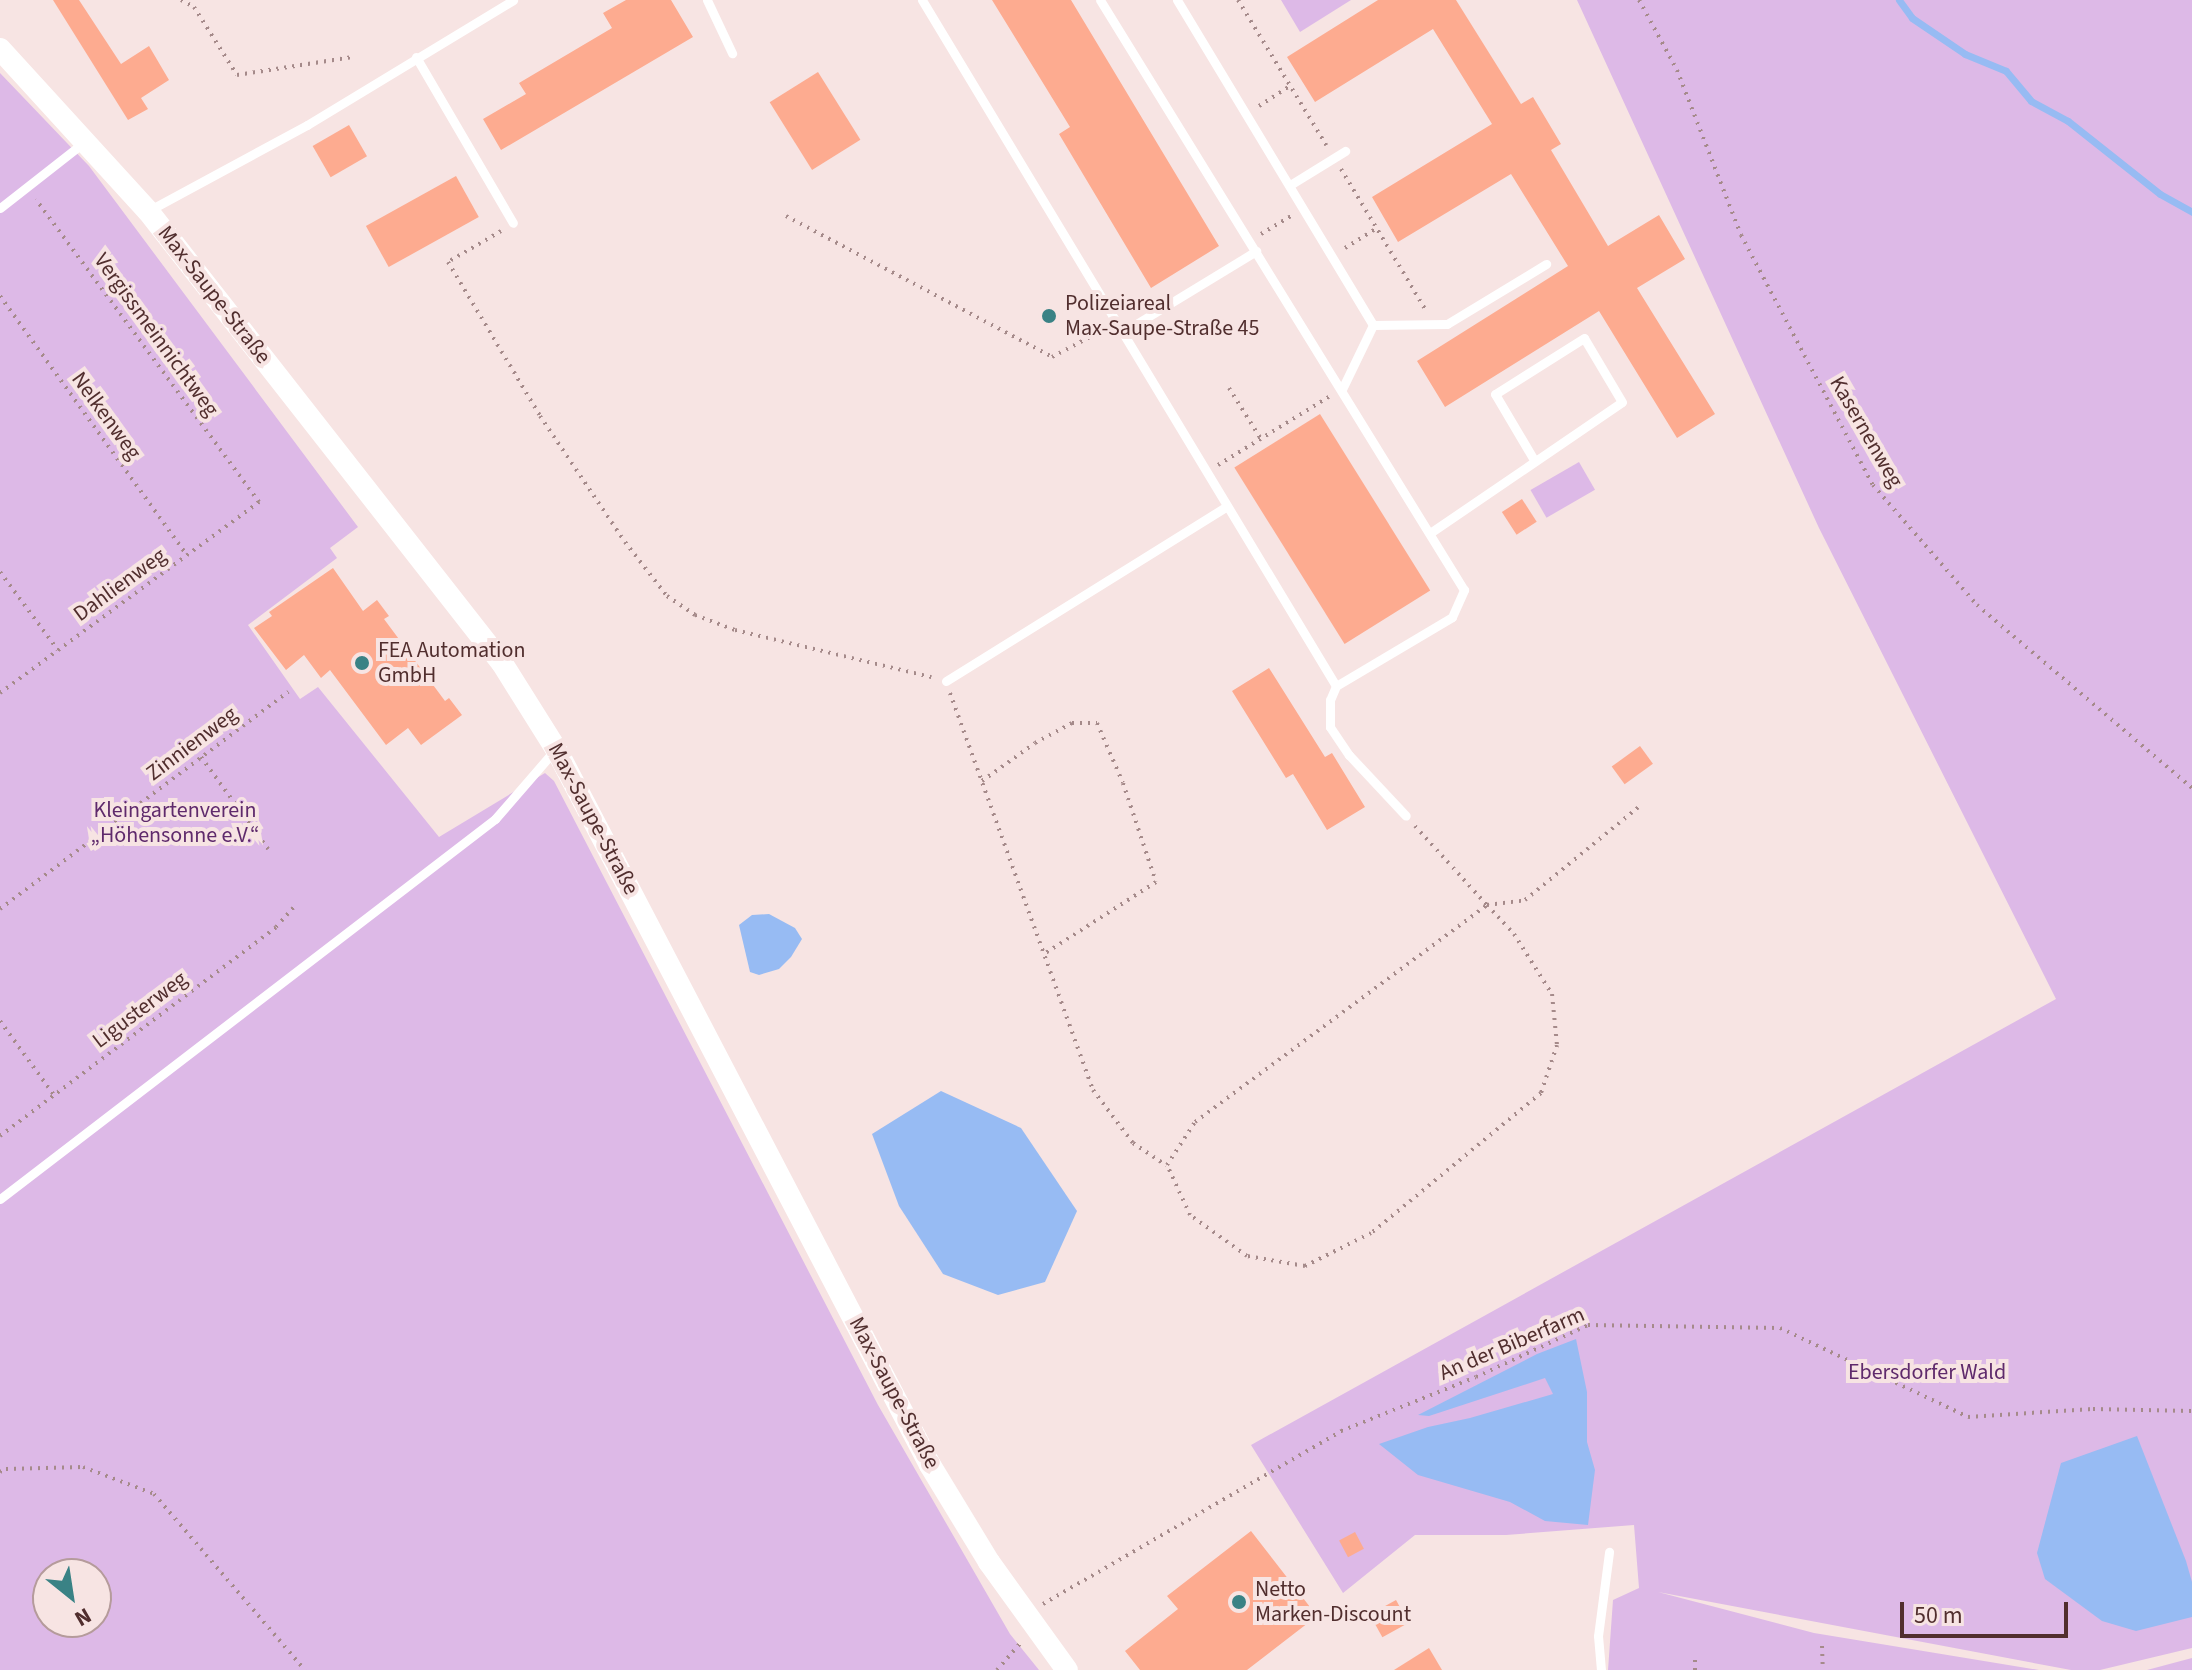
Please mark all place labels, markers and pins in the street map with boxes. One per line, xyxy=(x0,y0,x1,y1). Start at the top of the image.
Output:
place label: Polizeiareal Max-Saupe-Straße 45 xyxy=(1065,290,1259,342)
marker: Polizeiareal Max-Saupe-Straße 45 xyxy=(1040,307,1058,325)
place label: FEA Automation GmbH xyxy=(378,637,525,688)
marker: FEA Automation GmbH xyxy=(353,654,371,672)
place label: Netto Marken-Discount xyxy=(1255,1576,1411,1628)
marker: Netto Marken-Discount xyxy=(1230,1593,1248,1611)

